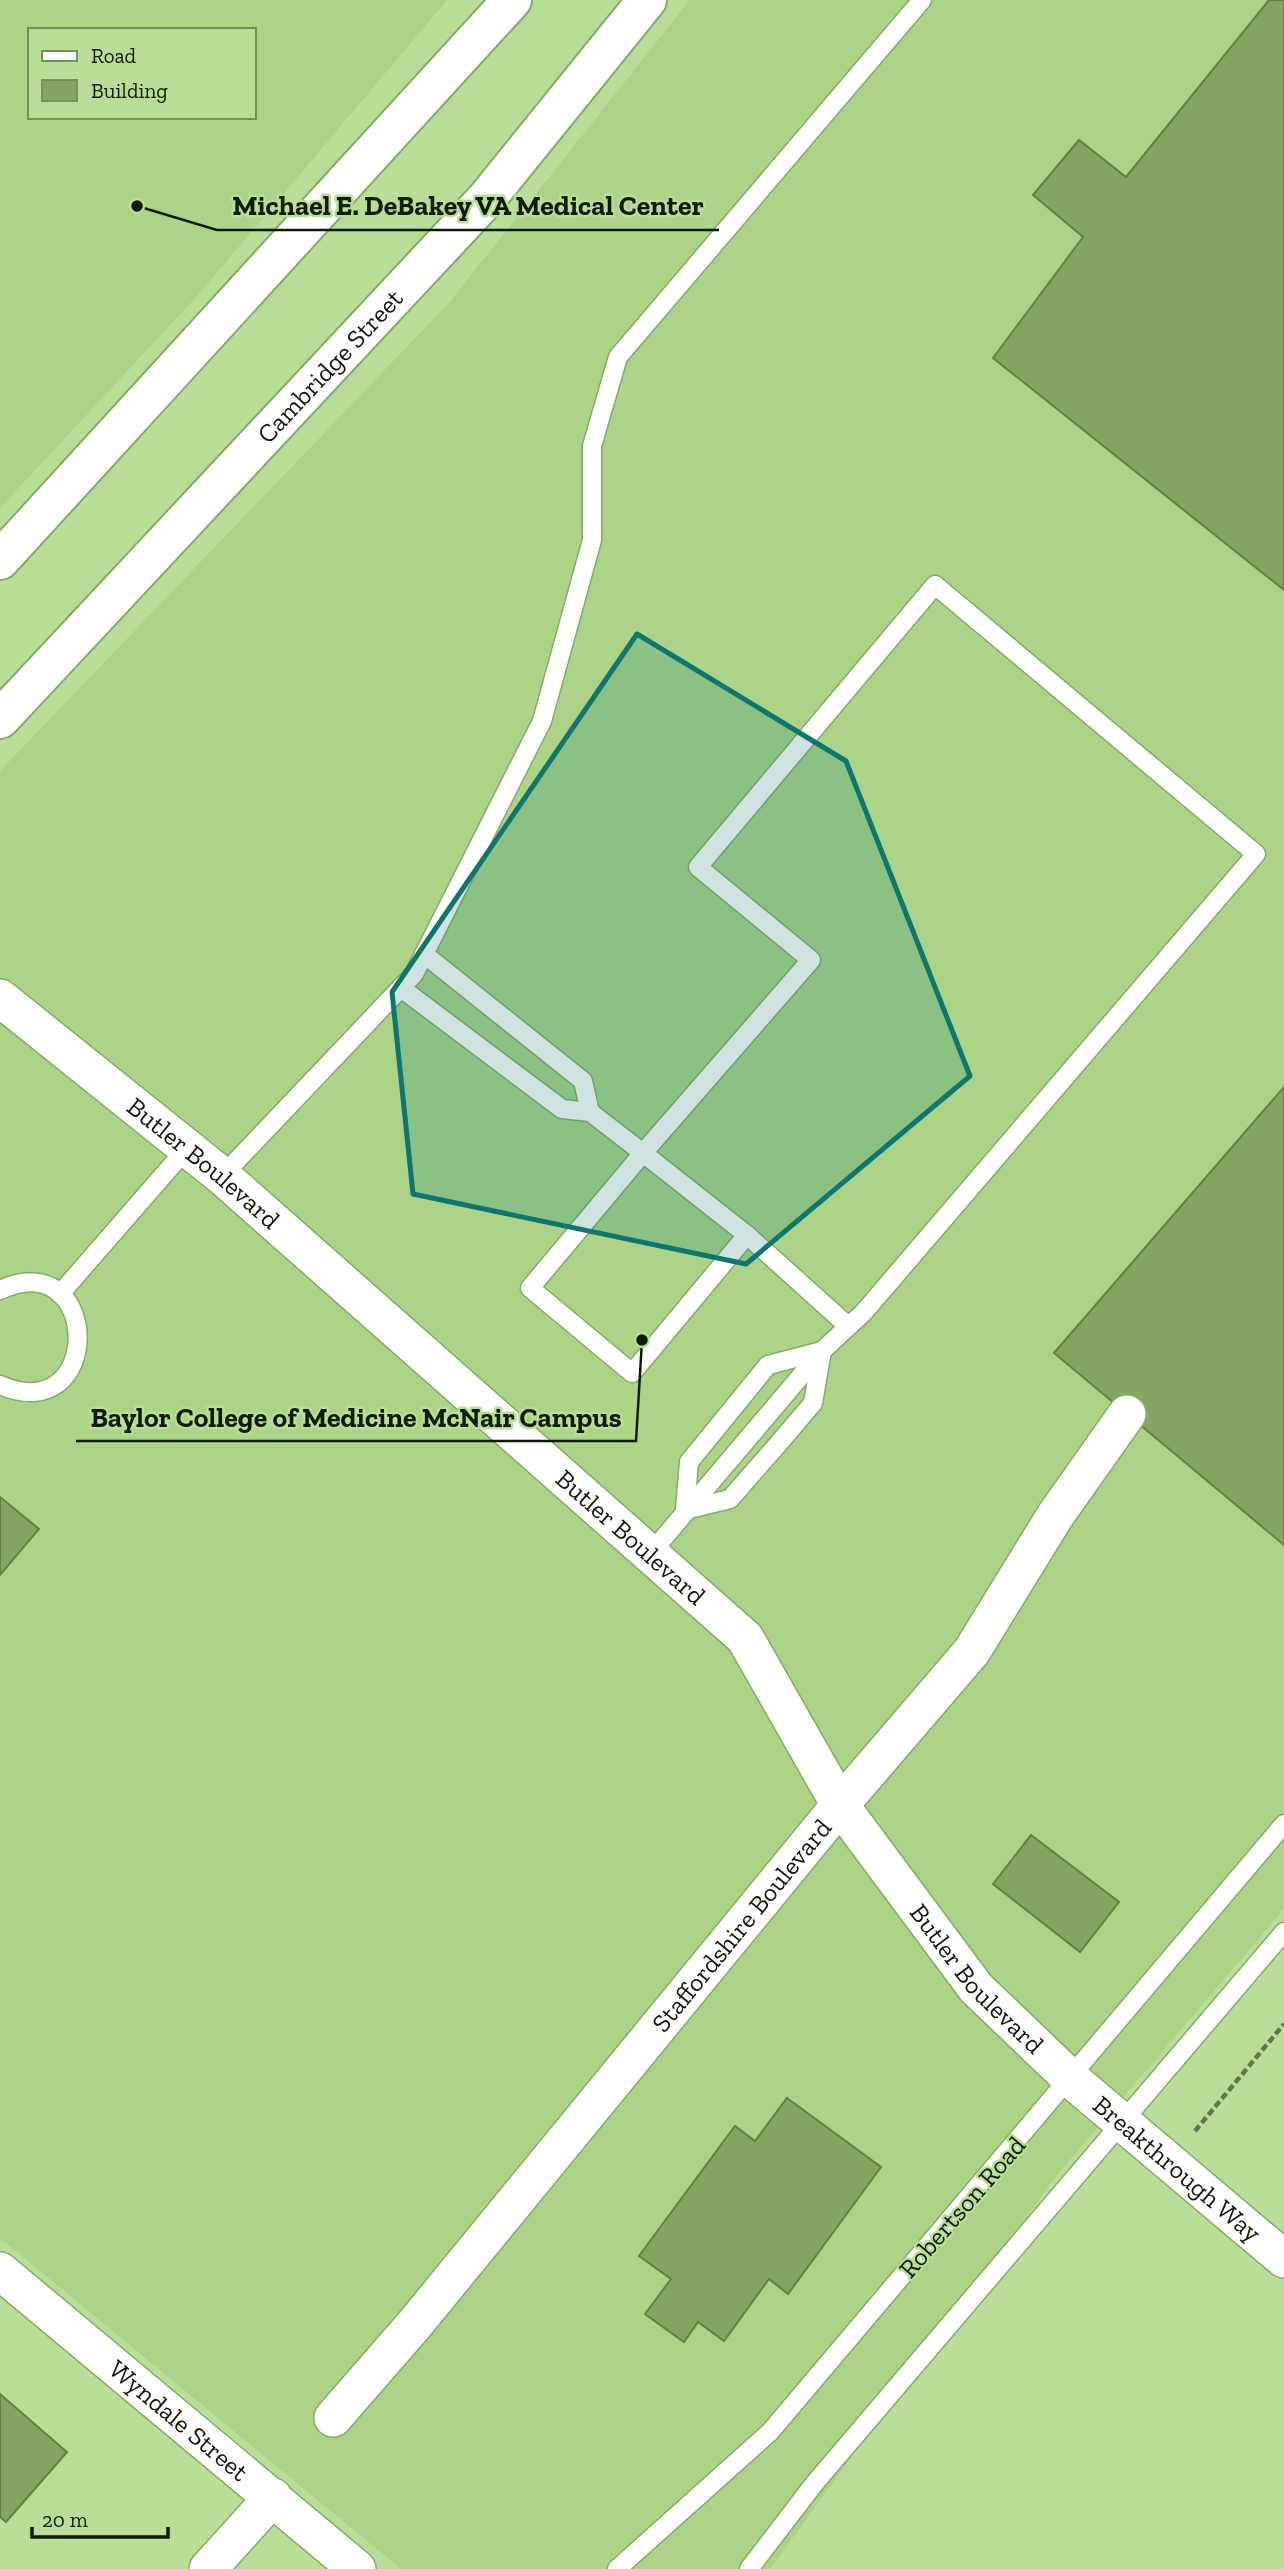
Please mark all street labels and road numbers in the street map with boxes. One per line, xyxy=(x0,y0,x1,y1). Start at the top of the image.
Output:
street label: Cambridge Street xyxy=(250,282,410,450)
street label: Butler Boulevard xyxy=(121,1090,286,1236)
street label: Butler Boulevard xyxy=(549,1463,712,1612)
street label: Staffordshire Boulevard xyxy=(645,1812,838,2038)
street label: Butler Boulevard xyxy=(903,1897,1051,2060)
street label: Breakthrough Way xyxy=(1087,2089,1268,2249)
street label: Robertson Road xyxy=(892,2130,1032,2284)
street label: Wyndale Street xyxy=(103,2353,255,2488)

